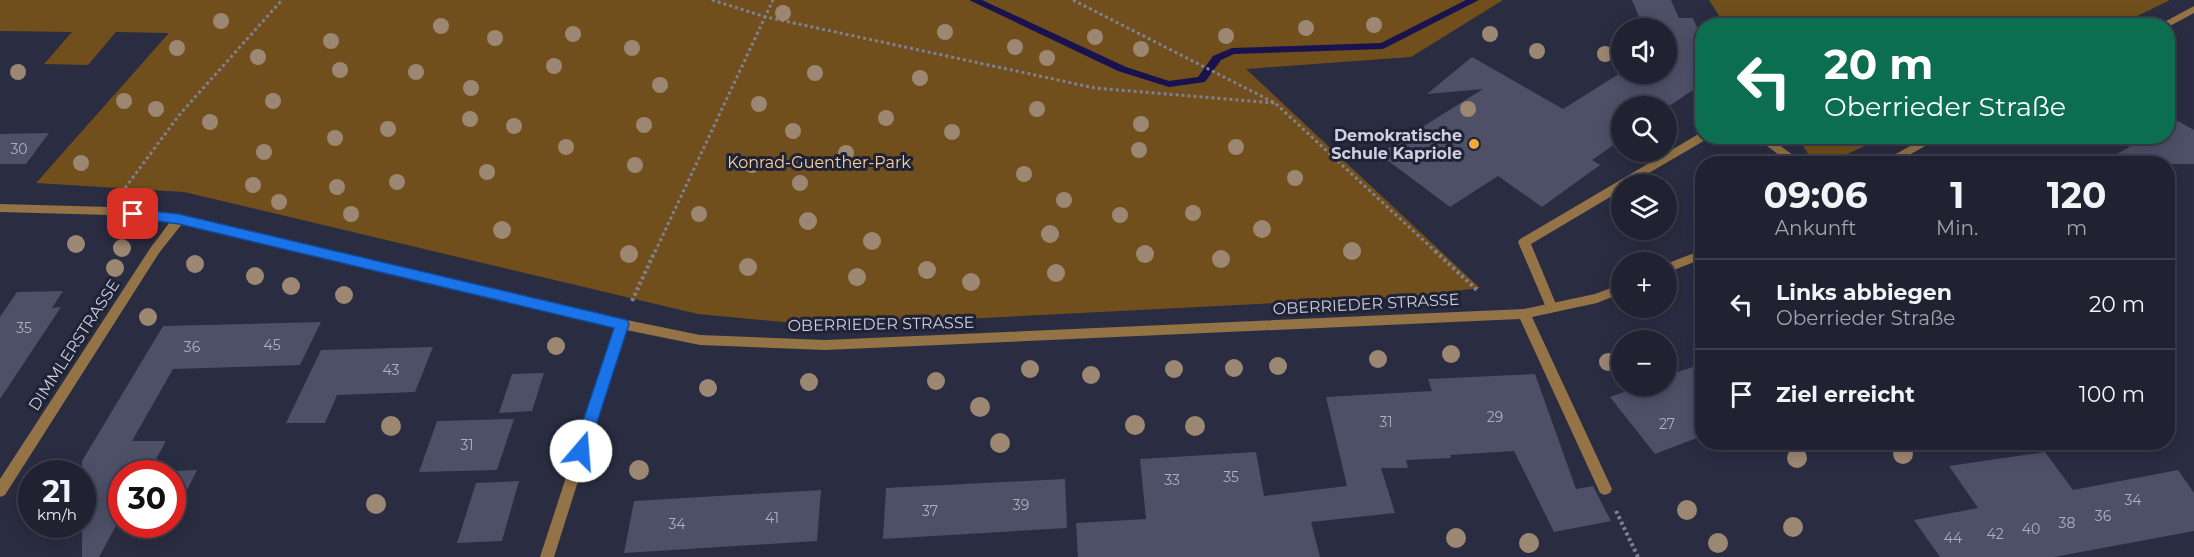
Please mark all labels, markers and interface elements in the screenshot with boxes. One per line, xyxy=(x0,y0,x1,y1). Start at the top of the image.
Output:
map controls xyxy=(1611,18,1677,396)
button: sound xyxy=(1611,18,1677,84)
text: 20 m xyxy=(1824,38,1933,90)
icon: left xyxy=(1725,42,1803,120)
text: Oberrieder Straße xyxy=(1824,90,2066,123)
button: search xyxy=(1611,96,1677,162)
place label: Demokratische Schule Kapriole xyxy=(1331,126,1462,163)
marker: Demokratische Schule Kapriole xyxy=(1467,137,1481,151)
house number: 30 xyxy=(10,140,28,158)
park label: Konrad-Guenther-Park xyxy=(727,153,911,172)
text: 09:06 xyxy=(1763,173,1868,217)
text: 1 xyxy=(1950,173,1964,217)
text: 120 xyxy=(2047,173,2107,217)
button: layers xyxy=(1611,174,1677,240)
pin xyxy=(107,188,158,239)
icon: arrive xyxy=(116,197,149,230)
text: Ankunft xyxy=(1775,216,1856,240)
text: Min. xyxy=(1936,216,1978,240)
text: m xyxy=(2066,216,2087,240)
button: + xyxy=(1611,252,1677,318)
street label: DIMMLERSTRASSE xyxy=(24,276,124,414)
text: Links abbiegen xyxy=(1776,279,1952,306)
icon: left xyxy=(1725,288,1758,321)
street label: OBERRIEDER STRASSE xyxy=(1272,290,1460,318)
text: 20 m xyxy=(2089,291,2145,318)
text: Oberrieder Straße xyxy=(1776,306,1955,330)
street label: OBERRIEDER STRASSE xyxy=(787,313,975,335)
house number: 35 xyxy=(16,319,32,337)
button: − xyxy=(1611,330,1677,396)
house number: 45 xyxy=(263,336,281,354)
house number: 36 xyxy=(184,338,201,356)
house number: 43 xyxy=(383,361,400,379)
icon: arrive xyxy=(1725,378,1758,411)
text: Ziel erreicht xyxy=(1776,381,1915,408)
text: 100 m xyxy=(2079,381,2145,408)
house number: 29 xyxy=(1487,408,1503,426)
house number: 31 xyxy=(1380,413,1392,431)
house number: 27 xyxy=(1659,415,1675,433)
position arrow xyxy=(549,419,613,483)
house number: 31 xyxy=(461,436,473,454)
speed limit sign: 30 xyxy=(108,460,186,538)
house number: 35 xyxy=(1223,468,1239,486)
house number: 33 xyxy=(1164,471,1180,489)
text: 21 xyxy=(42,473,72,510)
house number: 34 xyxy=(2124,491,2142,509)
house number: 39 xyxy=(1013,496,1029,514)
house number: 37 xyxy=(922,502,938,520)
text: km/h xyxy=(37,505,77,524)
house number: 36 xyxy=(2095,507,2112,525)
house number: 41 xyxy=(765,509,779,527)
house number: 38 xyxy=(2059,514,2075,532)
house number: 34 xyxy=(668,515,686,533)
house number: 40 xyxy=(2022,520,2040,538)
house number: 42 xyxy=(1986,525,2004,543)
house number: 44 xyxy=(1944,529,1963,547)

